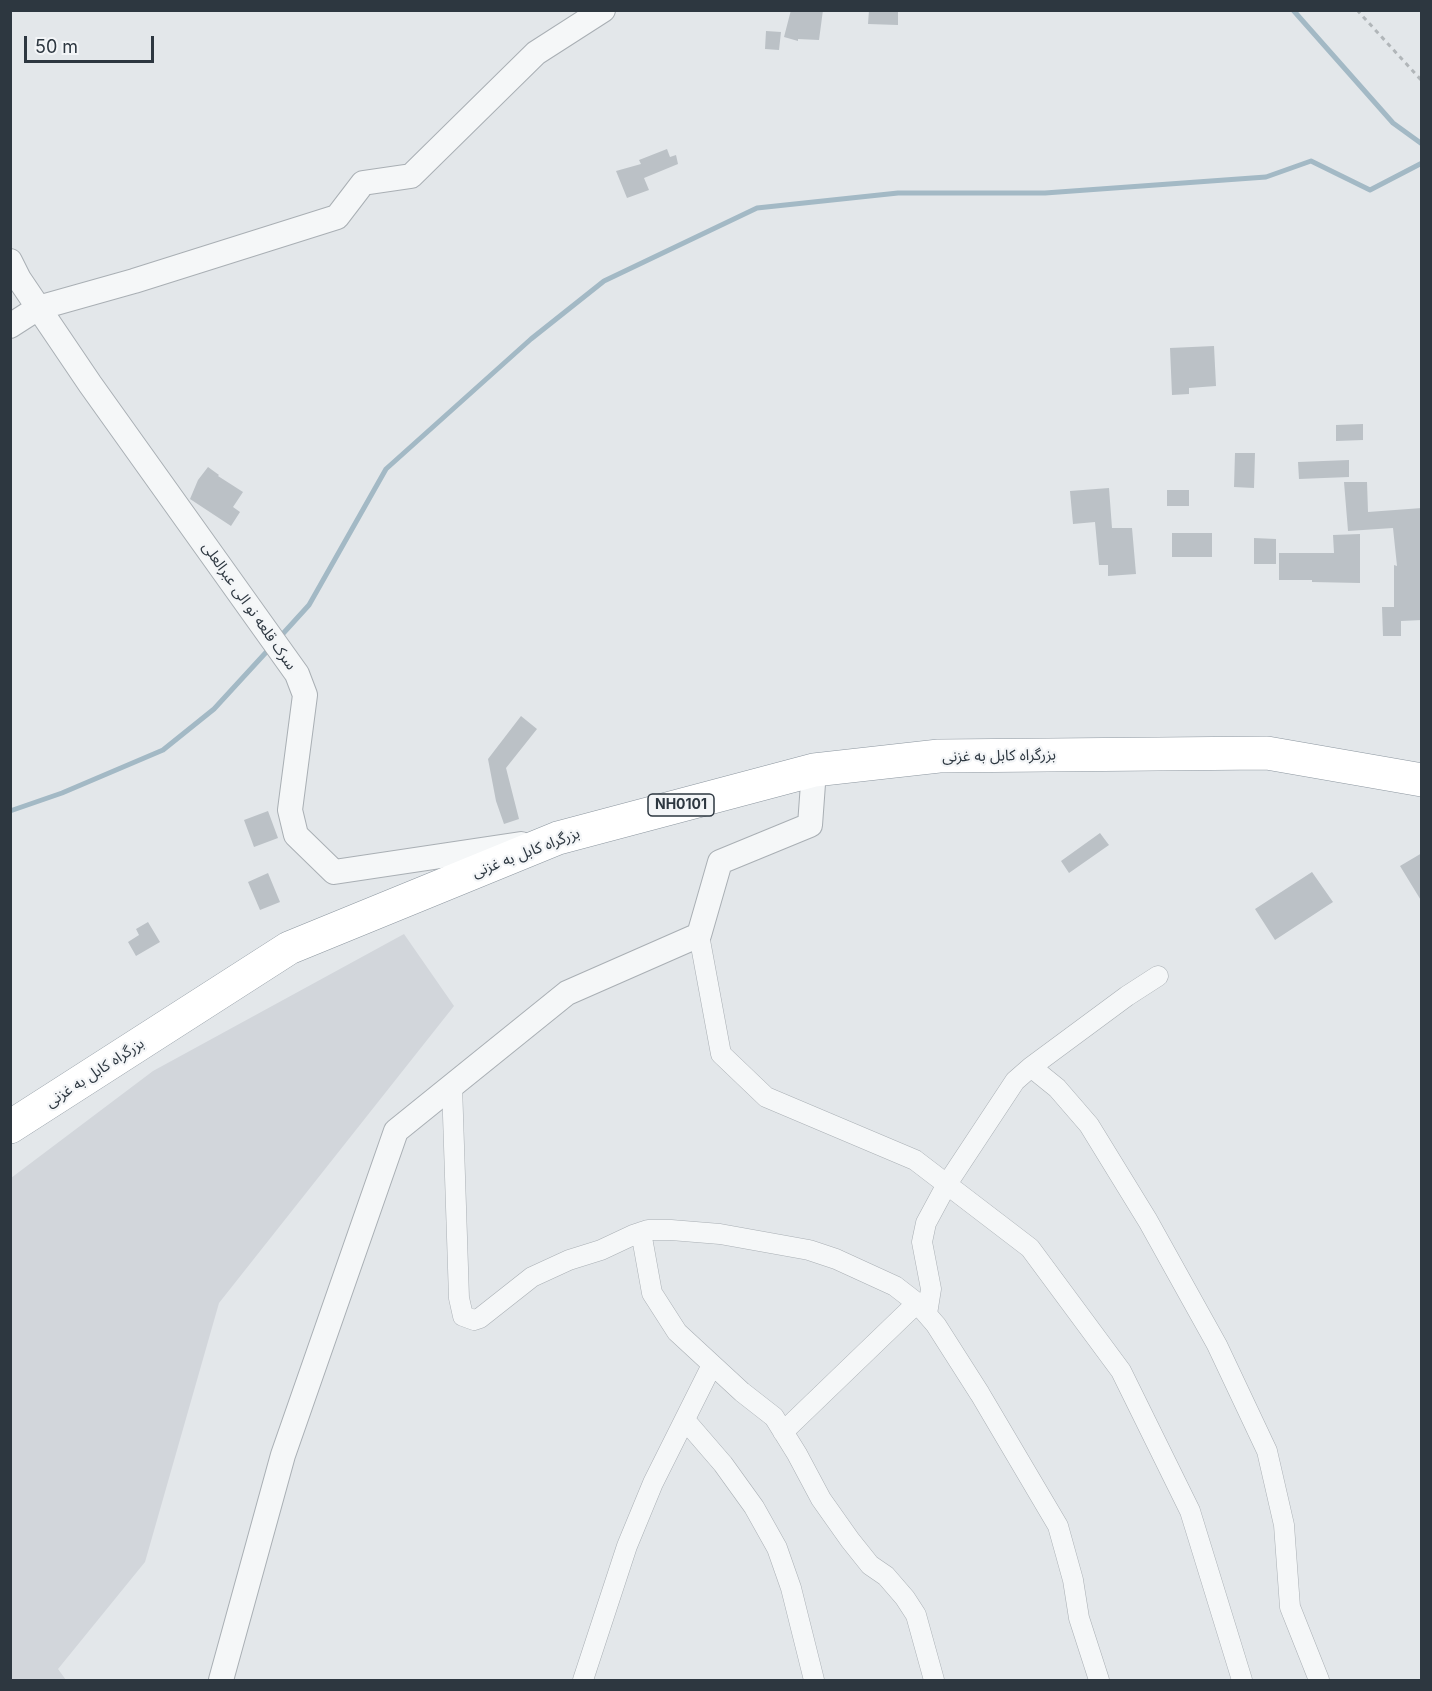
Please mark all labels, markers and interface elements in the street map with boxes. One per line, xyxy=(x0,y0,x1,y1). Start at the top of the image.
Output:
scale bar xyxy=(27,24,158,62)
text: 50 m xyxy=(35,36,78,57)
street label: سرک قلعه نو الی عبرالعلی xyxy=(198,539,300,673)
street label: بزرگراه کابل به غزنی xyxy=(942,746,1056,766)
road number: NH0101 xyxy=(648,794,714,816)
street label: بزرگراه کابل به غزنی xyxy=(470,824,582,882)
street label: بزرگراه کابل به غزنی xyxy=(42,1034,148,1112)

